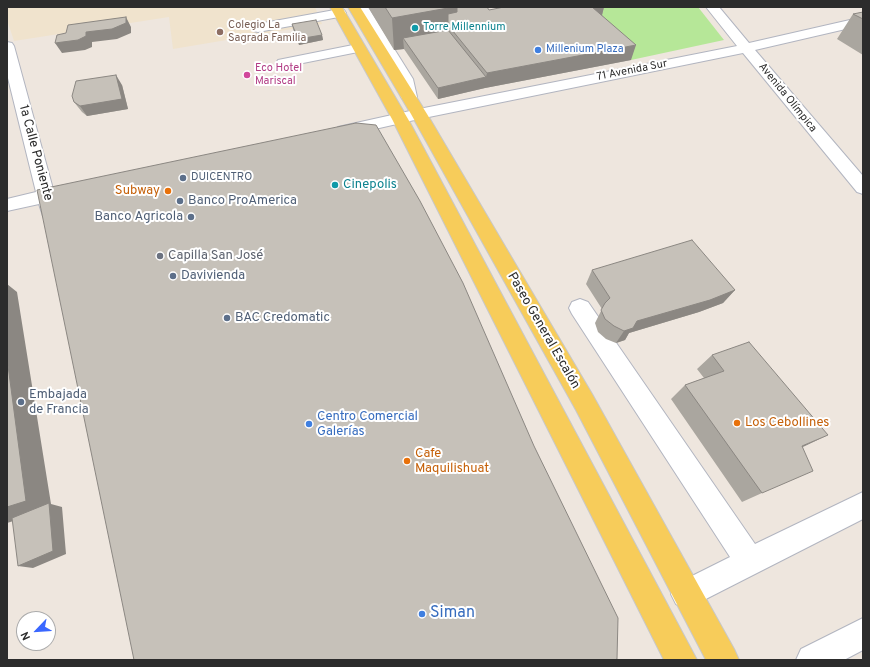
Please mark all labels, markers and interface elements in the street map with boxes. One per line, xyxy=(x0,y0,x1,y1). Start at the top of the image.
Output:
place label: Colegio La Sagrada Familia xyxy=(228,19,306,45)
place label: Torre Millennium xyxy=(423,21,506,35)
marker: Torre Millennium xyxy=(410,23,420,33)
marker: Colegio La Sagrada Familia xyxy=(215,27,225,37)
place label: Millenium Plaza xyxy=(546,43,624,57)
marker: Millenium Plaza xyxy=(533,45,543,55)
street label: 71 Avenida Sur xyxy=(595,58,669,84)
street label: Avenida Olímpica xyxy=(755,61,819,135)
place label: Eco Hotel Mariscal xyxy=(255,62,302,88)
marker: Eco Hotel Mariscal xyxy=(242,70,252,80)
street label: 1a Calle Poniente xyxy=(15,103,55,203)
place label: DUICENTRO xyxy=(191,171,252,185)
marker: DUICENTRO xyxy=(178,173,188,183)
place label: Cinepolis xyxy=(343,177,397,193)
marker: Cinepolis xyxy=(330,180,340,190)
place label: Subway xyxy=(115,183,160,199)
marker: Subway xyxy=(163,186,173,196)
place label: Banco ProAmerica xyxy=(188,193,297,209)
marker: Banco ProAmerica xyxy=(175,196,185,206)
place label: Banco Agricola xyxy=(94,209,183,225)
marker: Banco Agricola xyxy=(186,212,196,222)
place label: Capilla San José xyxy=(168,248,263,264)
marker: Capilla San José xyxy=(155,251,165,261)
place label: Davivienda xyxy=(181,268,245,284)
street label: Paseo General Escalón xyxy=(503,270,583,392)
marker: Davivienda xyxy=(168,271,178,281)
place label: BAC Credomatic xyxy=(235,310,330,326)
marker: BAC Credomatic xyxy=(222,313,232,323)
place label: Embajada de Francia xyxy=(29,387,89,418)
marker: Embajada de Francia xyxy=(16,397,26,407)
place label: Centro Comercial Galerías xyxy=(317,409,418,440)
place label: Los Cebollines xyxy=(745,415,829,431)
marker: Los Cebollines xyxy=(732,418,742,428)
marker: Centro Comercial Galerías xyxy=(304,419,314,429)
place label: Cafe Maquilishuat xyxy=(415,446,489,477)
marker: Cafe Maquilishuat xyxy=(402,456,412,466)
place label: Siman xyxy=(430,604,475,624)
marker: Siman xyxy=(417,609,427,619)
north arrow xyxy=(16,611,56,651)
text: N xyxy=(18,629,34,642)

